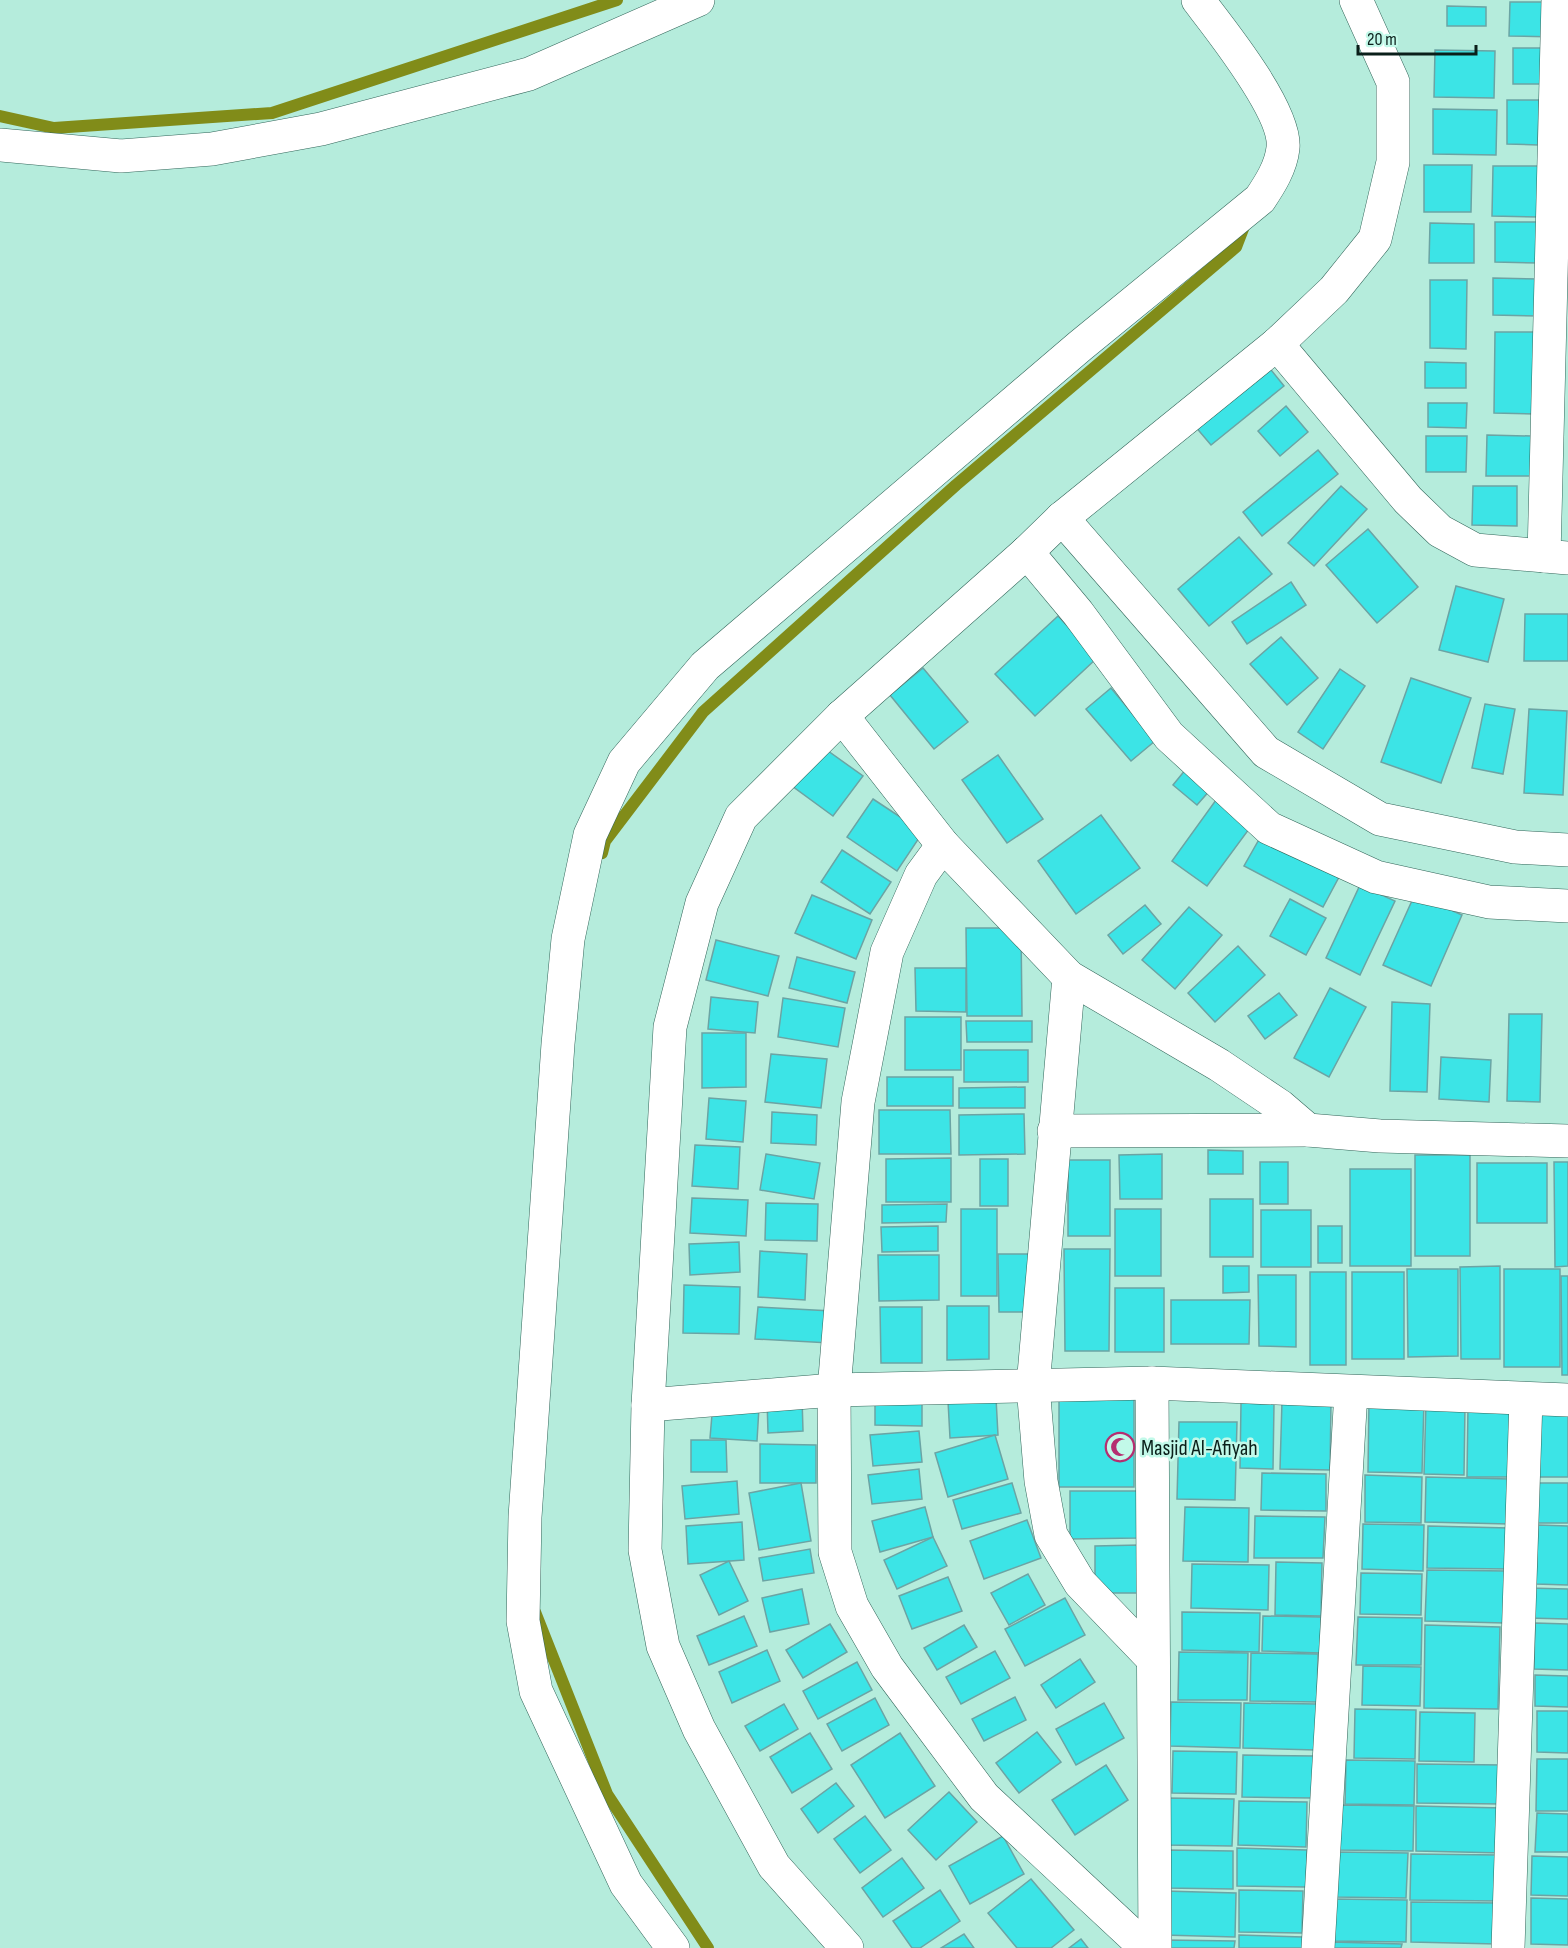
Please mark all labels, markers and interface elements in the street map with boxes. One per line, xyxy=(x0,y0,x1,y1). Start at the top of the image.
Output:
scale bar xyxy=(1358,18,1476,56)
text: 20 m xyxy=(1367,29,1397,50)
mosque icon: Masjid Al-Afiyah xyxy=(1104,1431,1136,1463)
place label: Masjid Al-Afiyah xyxy=(1141,1435,1258,1462)

